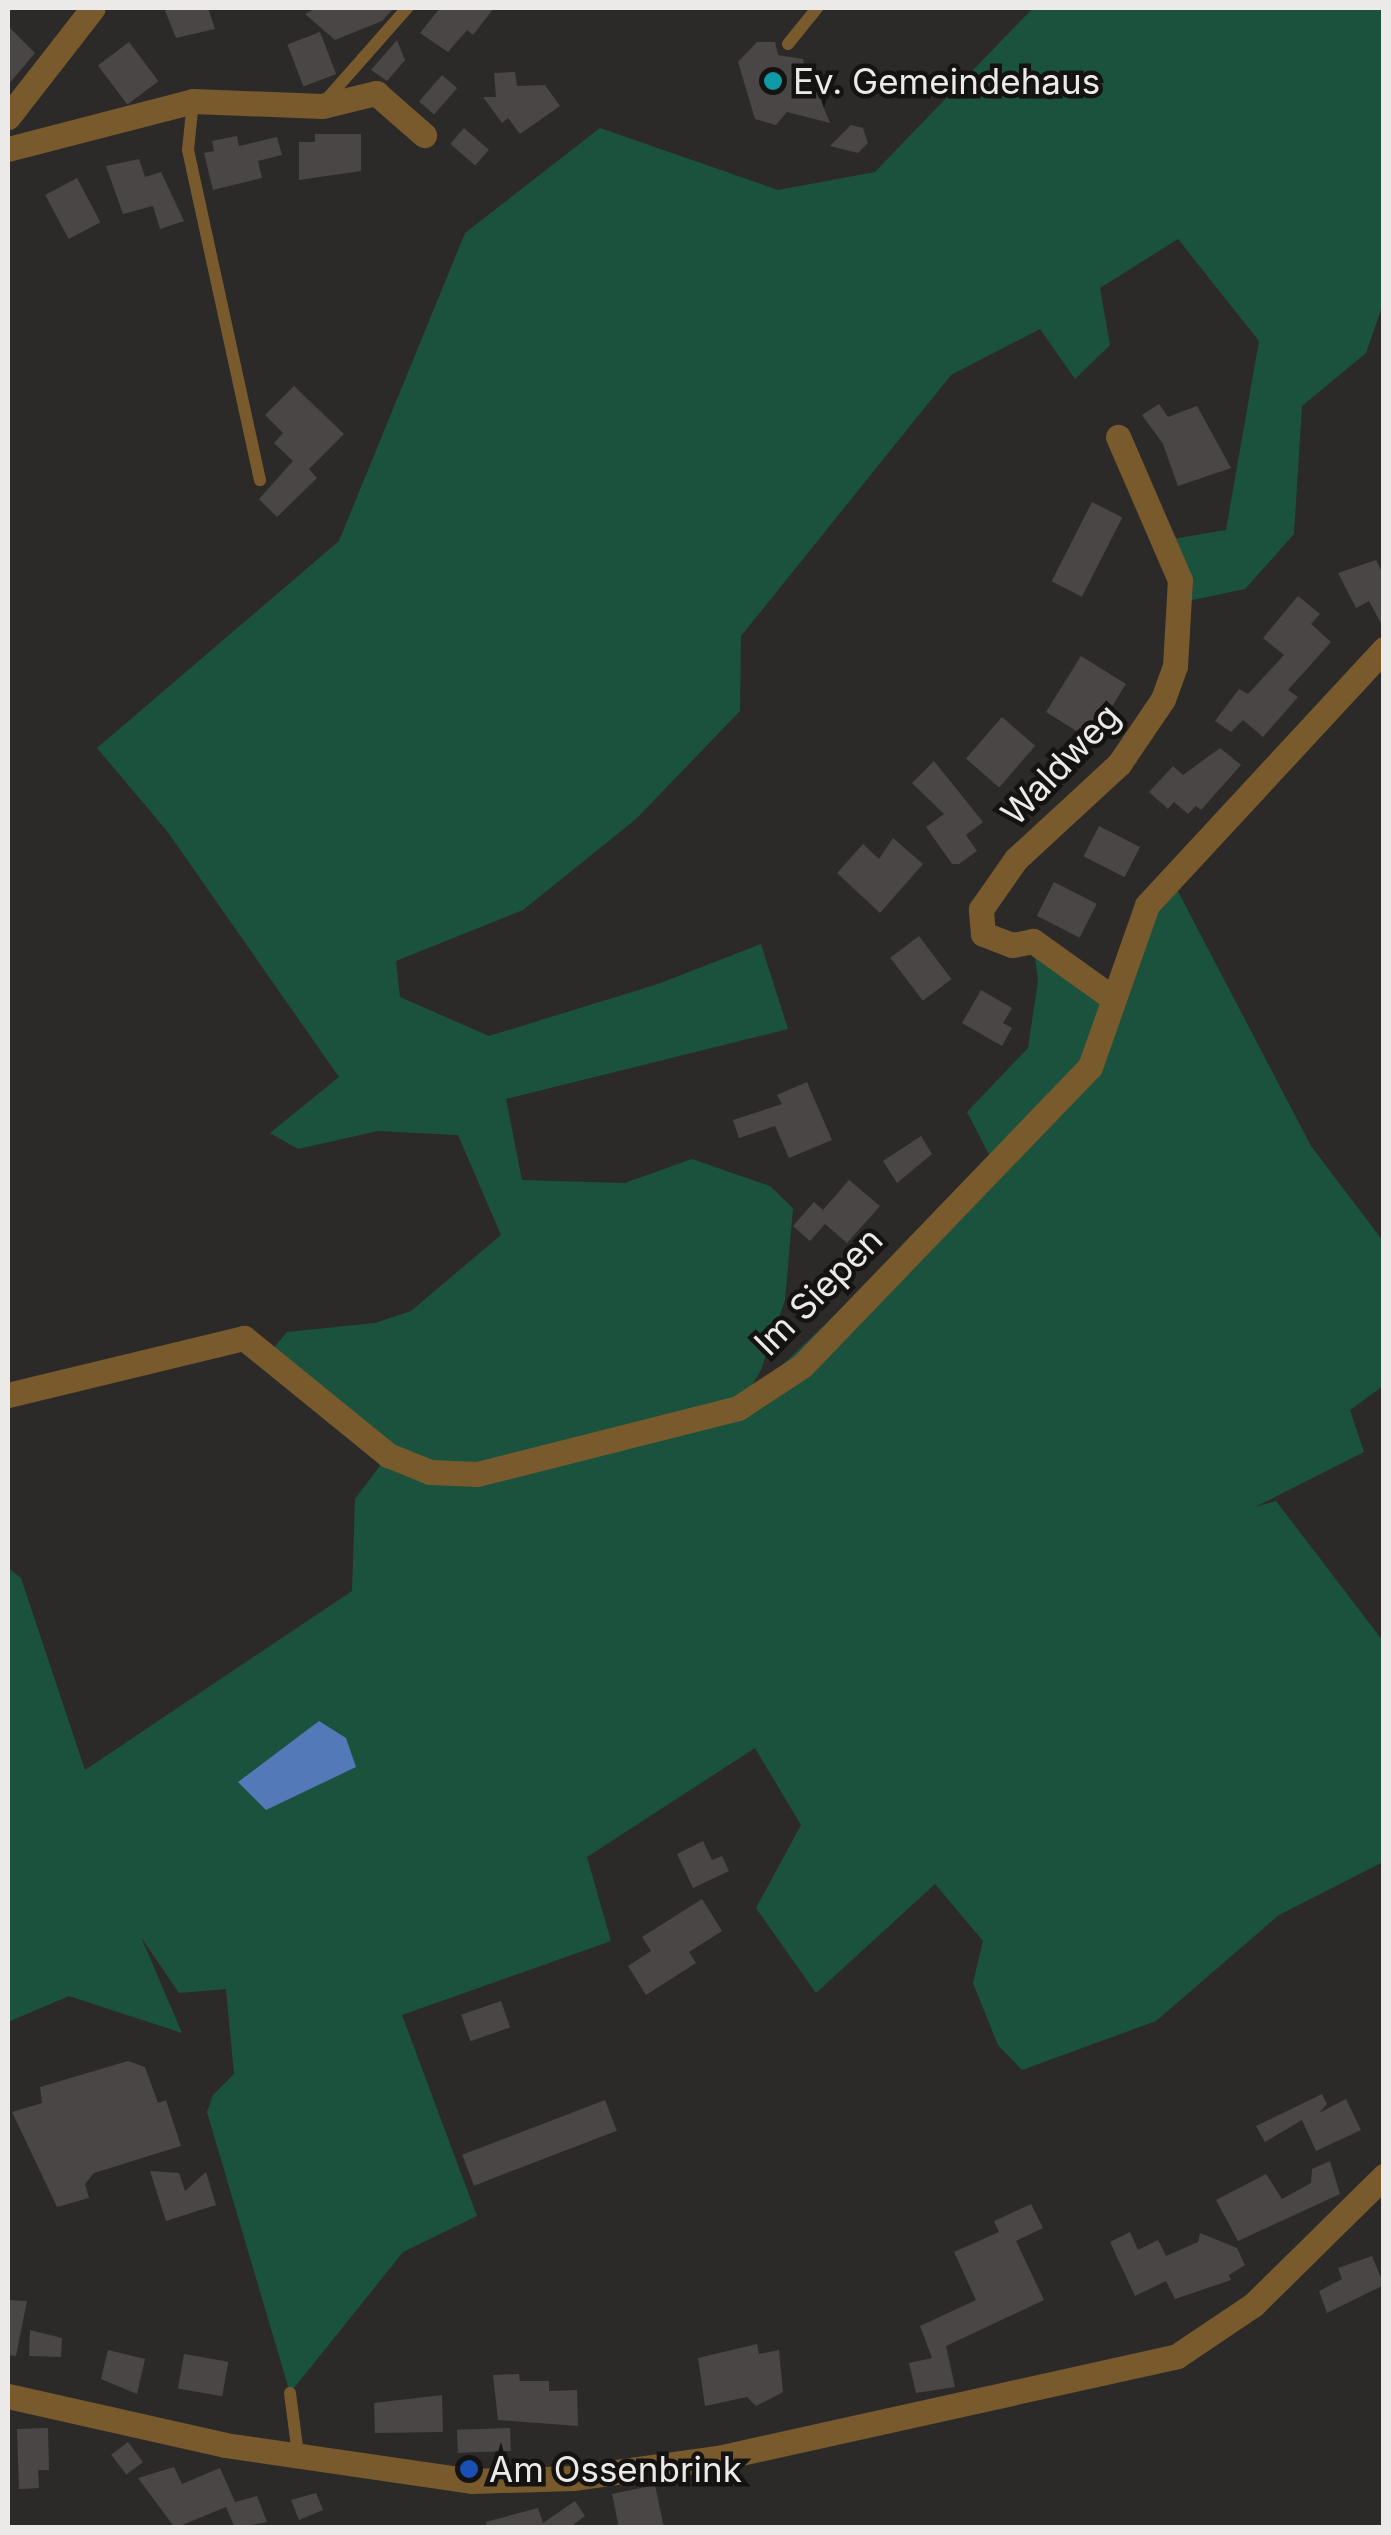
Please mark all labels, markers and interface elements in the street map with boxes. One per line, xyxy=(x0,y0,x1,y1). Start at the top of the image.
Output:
place label: Ev. Gemeindehaus xyxy=(793,60,1100,102)
marker: Ev. Gemeindehaus xyxy=(762,70,784,92)
street label: Waldweg xyxy=(992,695,1128,833)
street label: Im Siepen xyxy=(745,1218,891,1364)
place label: Am Ossenbrink xyxy=(489,2448,742,2490)
marker: Am Ossenbrink xyxy=(458,2458,480,2480)

